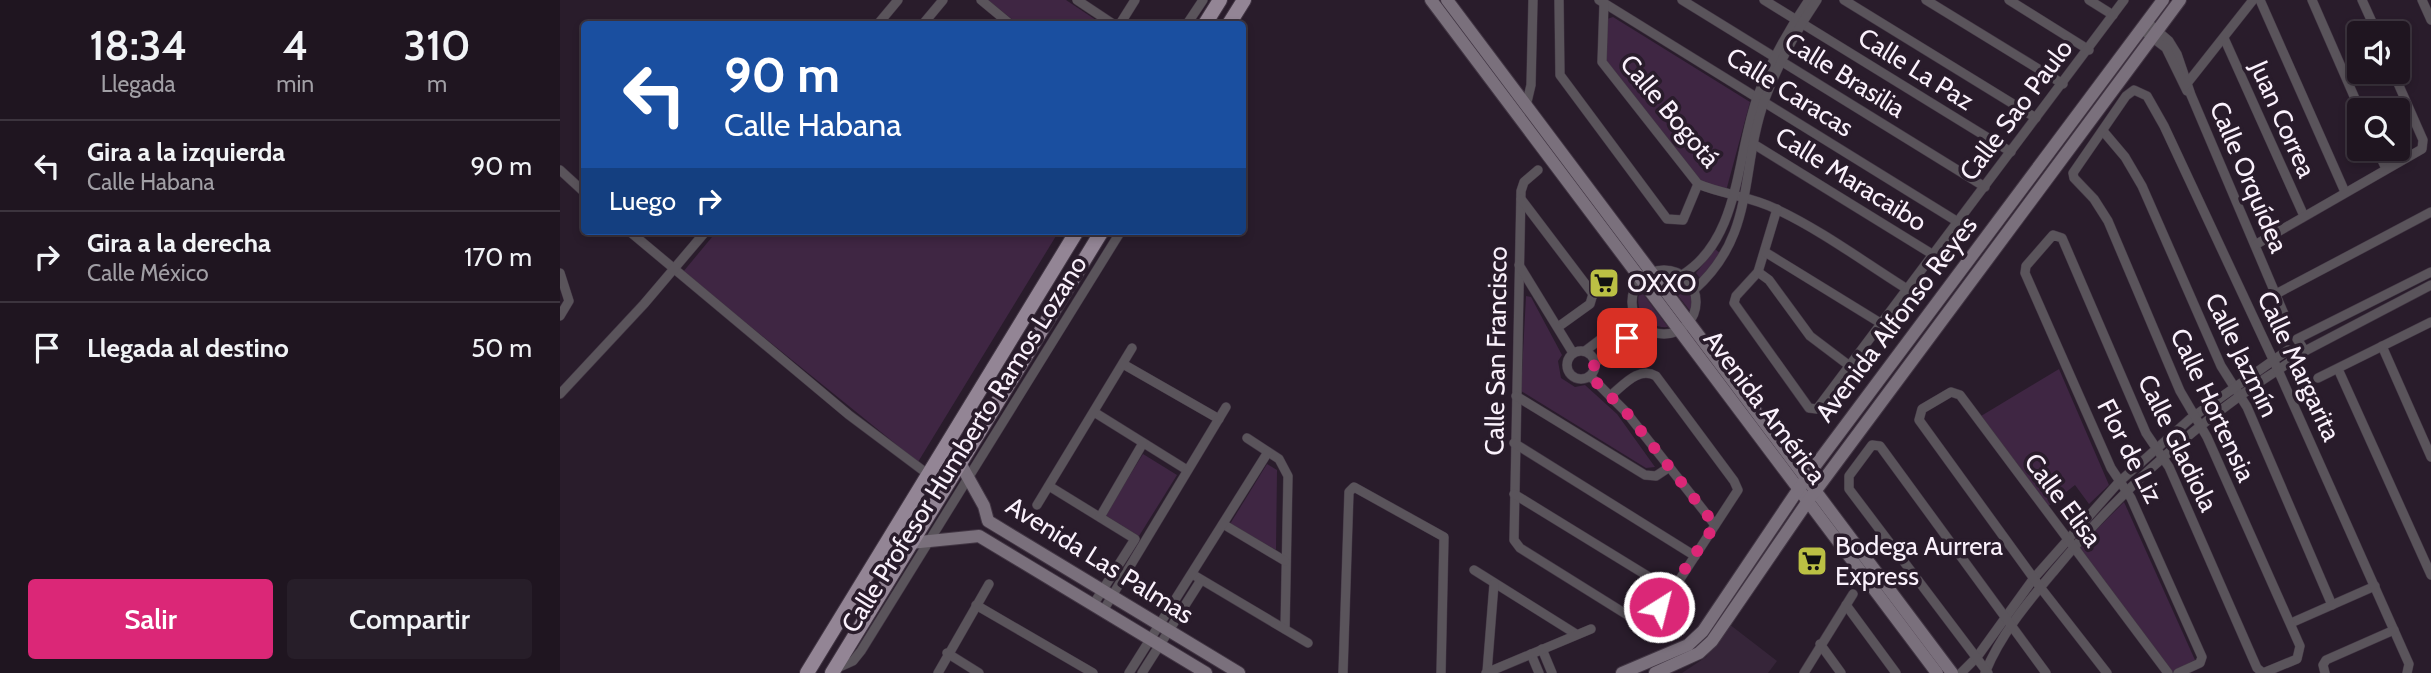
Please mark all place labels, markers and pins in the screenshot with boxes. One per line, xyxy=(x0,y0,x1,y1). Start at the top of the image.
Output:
supermarket icon: OXXO xyxy=(1587,266,1621,300)
place label: OXXO xyxy=(1627,267,1696,299)
pin xyxy=(1597,308,1657,368)
place label: Bodega Aurrera Express xyxy=(1835,530,2004,592)
supermarket icon: Bodega Aurrera Express xyxy=(1795,544,1829,578)

